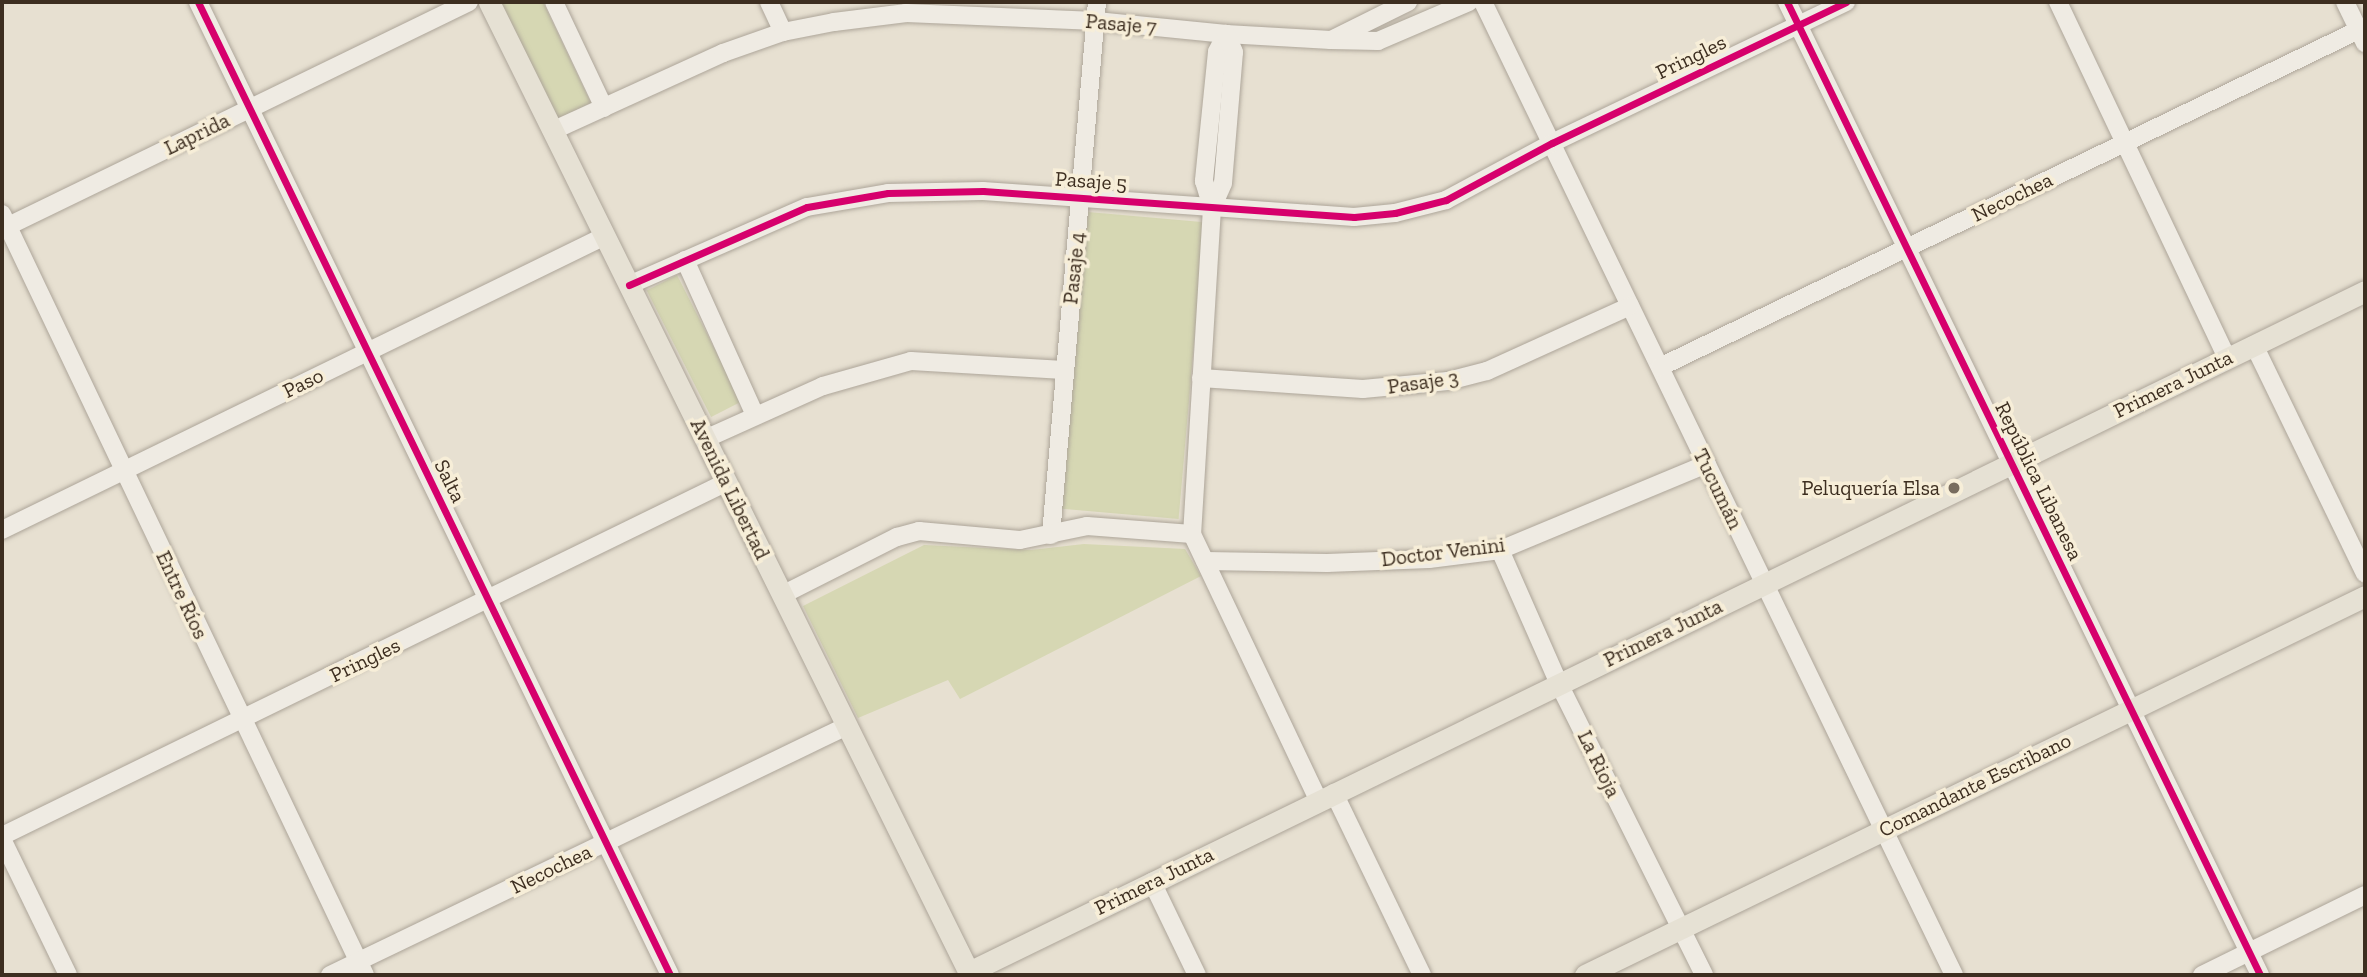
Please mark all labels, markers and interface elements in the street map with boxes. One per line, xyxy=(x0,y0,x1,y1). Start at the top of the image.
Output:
street label: Pasaje 7 xyxy=(1084,8,1158,40)
street label: Pringles xyxy=(1652,29,1730,85)
street label: Laprida xyxy=(160,107,234,161)
street label: Pasaje 5 xyxy=(1054,166,1128,196)
street label: Necochea xyxy=(1967,167,2057,227)
street label: Pasaje 4 xyxy=(1058,231,1090,305)
street label: Primera Junta xyxy=(2109,344,2237,424)
street label: Paso xyxy=(279,362,327,404)
street label: Pasaje 3 xyxy=(1386,365,1460,399)
street label: República Libanesa xyxy=(1990,398,2088,564)
street label: Avenida Libertad xyxy=(685,414,775,564)
street label: Tucumán xyxy=(1688,445,1748,533)
street label: Salta xyxy=(429,455,471,507)
place label: Peluquería Elsa xyxy=(1801,475,1940,501)
marker: Peluquería Elsa xyxy=(1946,480,1962,496)
street label: Doctor Venini xyxy=(1379,532,1507,572)
street label: Entre Ríos xyxy=(151,547,213,643)
street label: Primera Junta xyxy=(1599,593,1727,673)
street label: Pringles xyxy=(326,632,404,688)
street label: La Rioja xyxy=(1572,726,1626,802)
street label: Comandante Escribano xyxy=(1875,727,2075,843)
street label: Necochea xyxy=(506,839,596,899)
street label: Primera Junta xyxy=(1090,841,1218,921)

